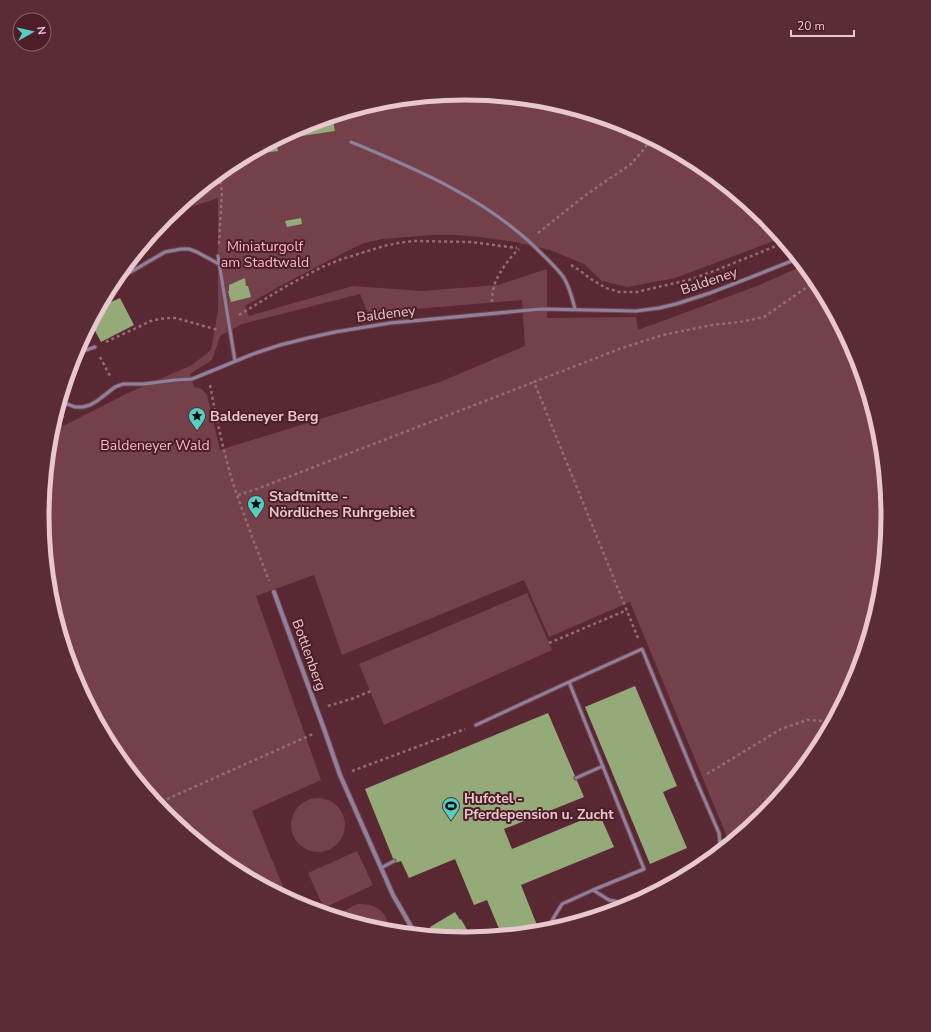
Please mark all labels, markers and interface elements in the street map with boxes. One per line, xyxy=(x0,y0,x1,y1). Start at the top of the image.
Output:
north arrow xyxy=(12,12,52,52)
scale bar xyxy=(791,12,854,38)
text: 20 m xyxy=(797,18,825,34)
text: N xyxy=(33,26,49,36)
park label: Miniaturgolf am Stadtwald xyxy=(221,237,309,272)
street label: Baldeney xyxy=(678,262,741,300)
street label: Baldeney xyxy=(356,301,417,327)
place icon: Baldeneyer Berg xyxy=(187,406,207,431)
place label: Baldeneyer Berg xyxy=(210,407,318,426)
park label: Baldeneyer Wald xyxy=(100,436,210,455)
place label: Stadtmitte - Nördliches Ruhrgebiet xyxy=(269,487,415,522)
place icon: Stadtmitte - Nördliches Ruhrgebiet xyxy=(246,494,266,519)
street label: Bottlenberg xyxy=(287,617,331,693)
place label: Hufotel - Pferdepension u. Zucht xyxy=(464,789,614,824)
sports icon: Hufotel - Pferdepension u. Zucht xyxy=(441,796,461,821)

